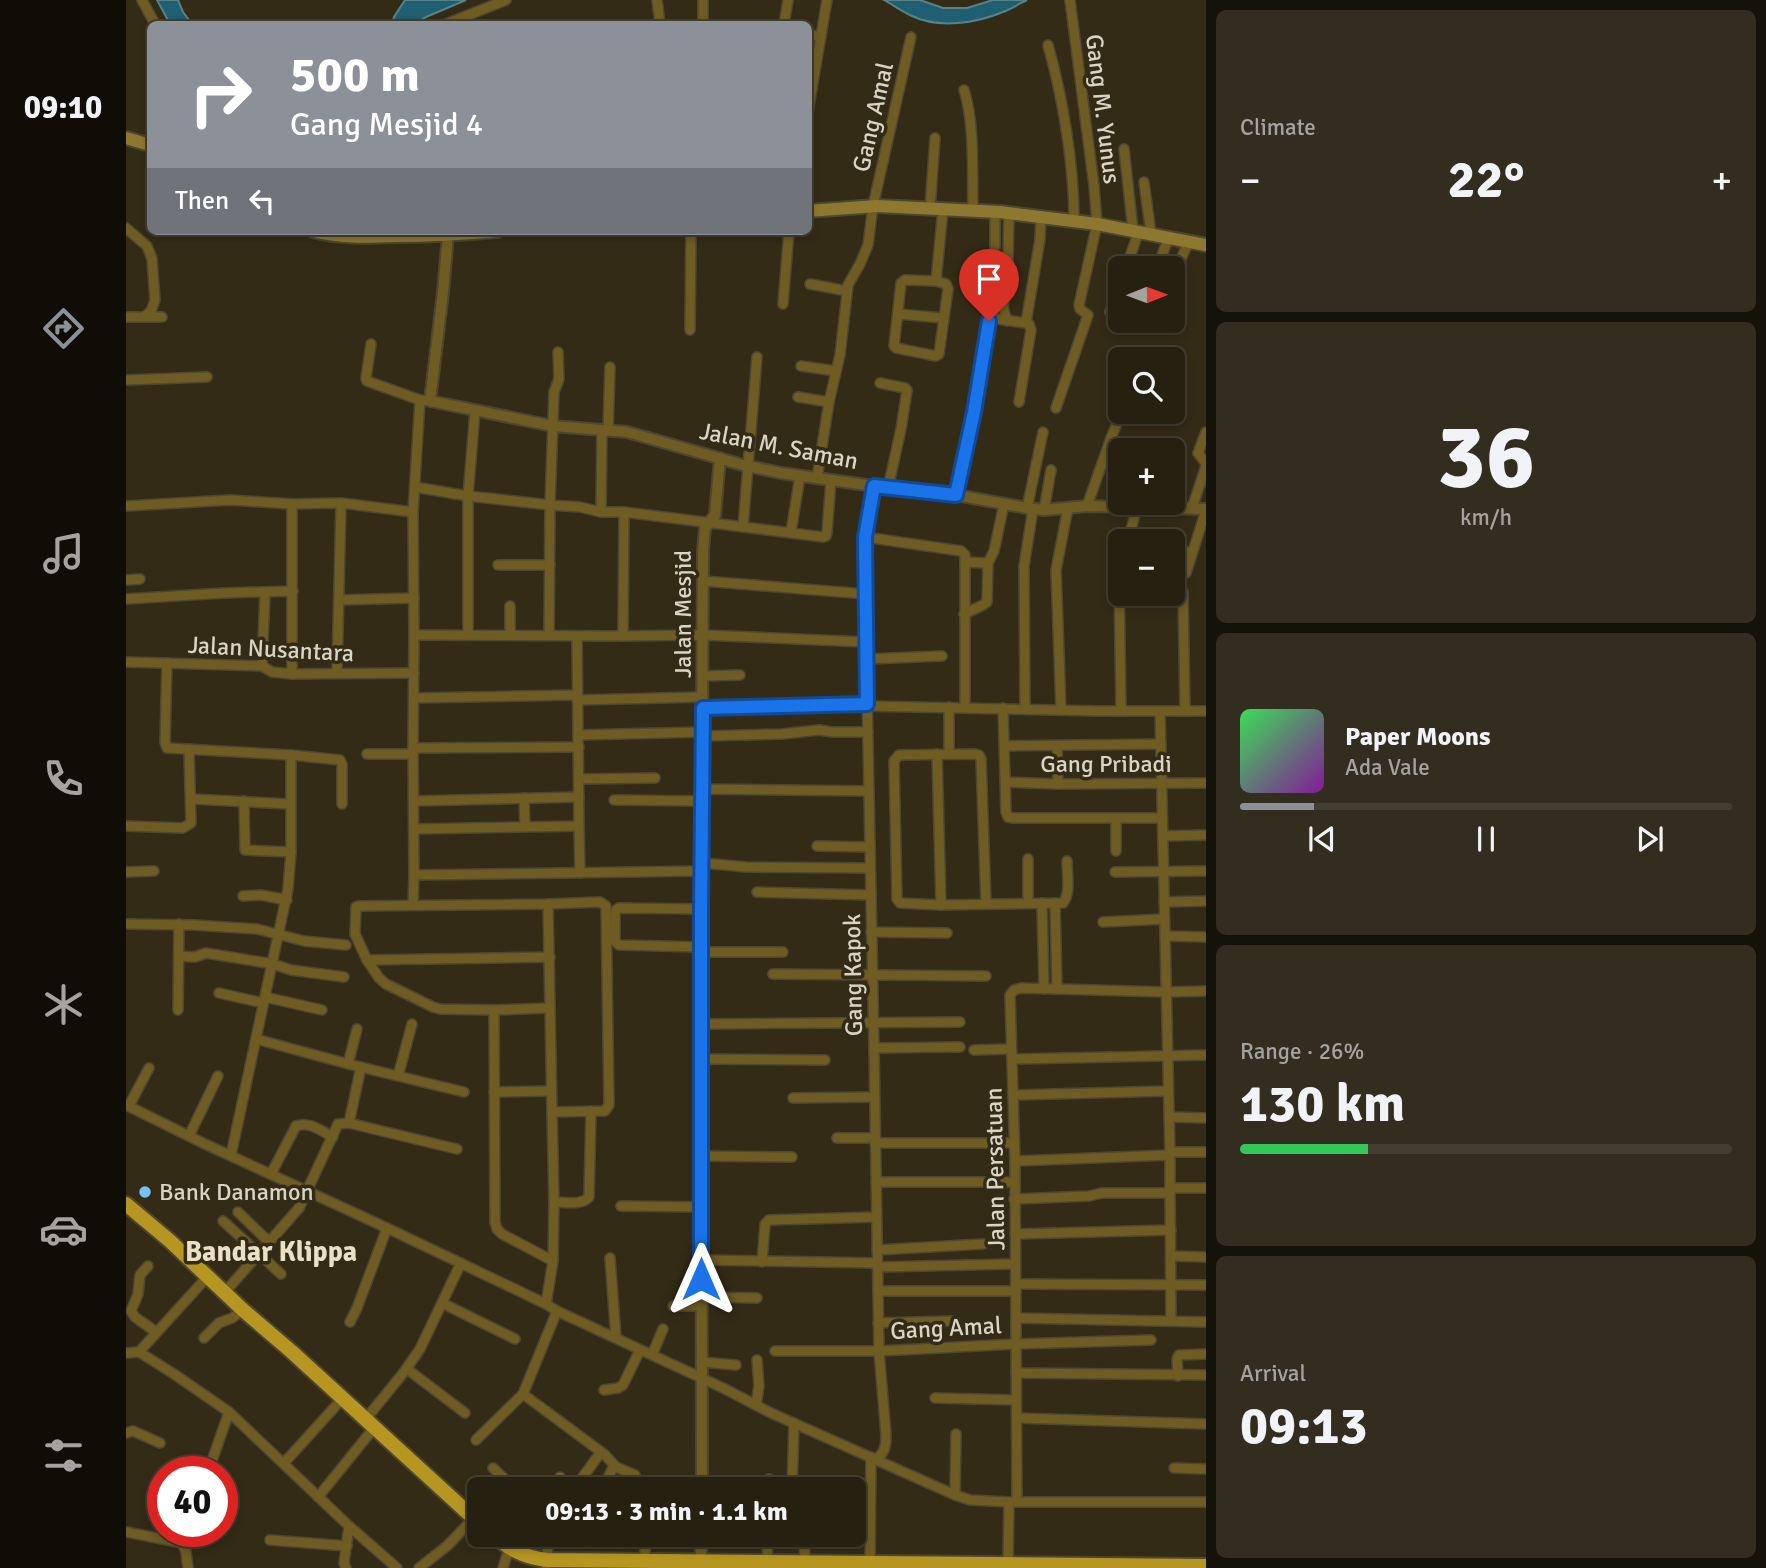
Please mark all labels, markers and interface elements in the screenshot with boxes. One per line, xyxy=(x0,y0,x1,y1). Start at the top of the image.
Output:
street label: Gang M. Yunus xyxy=(1079,32,1127,186)
text: 500 m xyxy=(290,45,420,105)
icon: right xyxy=(175,49,266,140)
street label: Gang Amal xyxy=(846,59,900,175)
text: 09:10 xyxy=(24,88,102,127)
text: Gang Mesjid 4 xyxy=(290,105,483,144)
text: Climate xyxy=(1240,113,1316,142)
text: 22° xyxy=(1448,148,1524,212)
text: − xyxy=(1240,157,1261,204)
text: + xyxy=(1711,157,1732,204)
icon: left xyxy=(243,182,281,220)
text: Then xyxy=(175,185,229,217)
pin xyxy=(959,249,1019,321)
north arrow xyxy=(1108,256,1185,332)
map controls xyxy=(1108,256,1185,606)
icon: arrive xyxy=(970,260,1008,298)
icon: directions xyxy=(39,304,88,353)
button: search xyxy=(1108,347,1185,424)
text: 36 xyxy=(1437,401,1535,514)
street label: Jalan M. Saman xyxy=(697,416,861,476)
button: + xyxy=(1108,438,1185,515)
text: km/h xyxy=(1460,503,1512,532)
icon: music xyxy=(39,529,88,578)
button: − xyxy=(1108,529,1185,606)
street label: Jalan Mesjid xyxy=(668,550,698,678)
street label: Jalan Nusantara xyxy=(187,630,355,668)
text: Paper Moons xyxy=(1345,721,1491,753)
street label: Gang Pribadi xyxy=(1040,749,1172,779)
text: Ada Vale xyxy=(1345,753,1430,782)
icon: phone xyxy=(39,754,88,803)
icon: previous xyxy=(1303,820,1341,858)
icon: pause xyxy=(1467,820,1505,858)
icon: next xyxy=(1631,820,1669,858)
street label: Gang Kapok xyxy=(837,914,869,1036)
icon: climate xyxy=(39,980,88,1029)
text: Range · 26% xyxy=(1240,1037,1364,1066)
text: 130 km xyxy=(1240,1072,1405,1136)
street label: Jalan Persatuan xyxy=(979,1087,1011,1251)
place label: Bank Danamon xyxy=(159,1177,314,1207)
marker: Bank Danamon xyxy=(137,1184,153,1200)
icon: car xyxy=(39,1205,88,1254)
district label: Bandar Klippa xyxy=(185,1235,357,1269)
position arrow xyxy=(664,1242,738,1316)
street label: Gang Amal xyxy=(889,1310,1003,1346)
text: Arrival xyxy=(1240,1359,1306,1388)
text: 09:13 xyxy=(1240,1394,1368,1458)
icon: filters xyxy=(39,1431,88,1480)
speed limit sign: 40 xyxy=(147,1456,238,1547)
text: 09:13 · 3 min · 1.1 km xyxy=(545,1496,788,1528)

